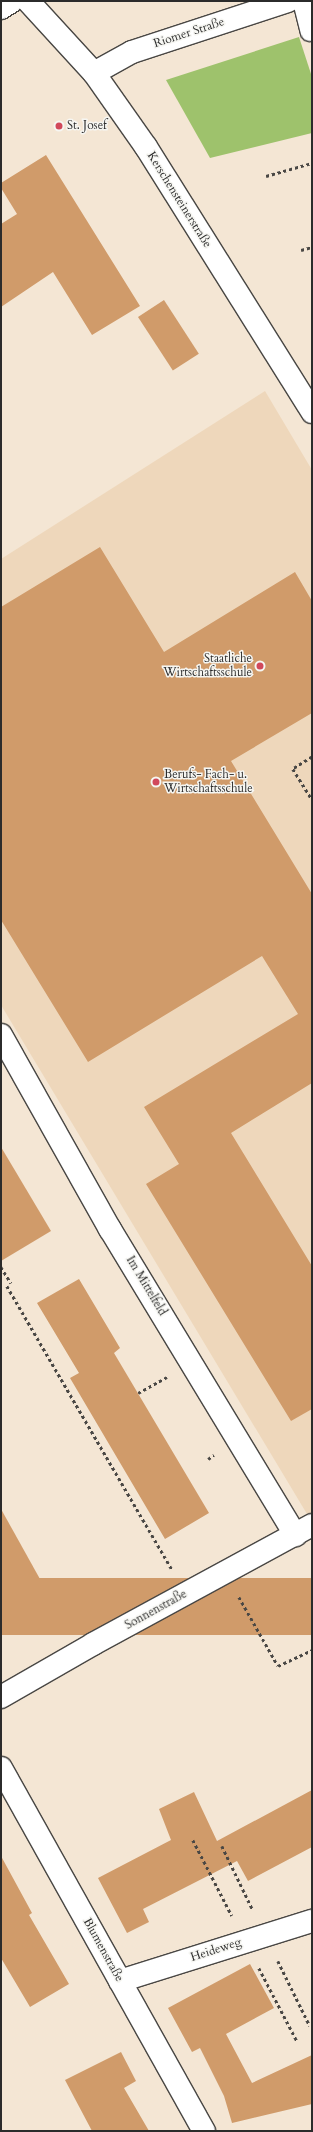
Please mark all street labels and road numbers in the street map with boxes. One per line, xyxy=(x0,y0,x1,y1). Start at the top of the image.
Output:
street label: Riomer Straße xyxy=(152,15,226,51)
street label: Kerschensteinerstraße xyxy=(144,149,214,251)
street label: Im Mittelfeld xyxy=(123,1254,169,1318)
street label: Sonnenstraße xyxy=(123,1587,189,1633)
street label: Blumenstraße xyxy=(80,1916,126,1984)
street label: Heideweg xyxy=(189,1935,243,1965)

